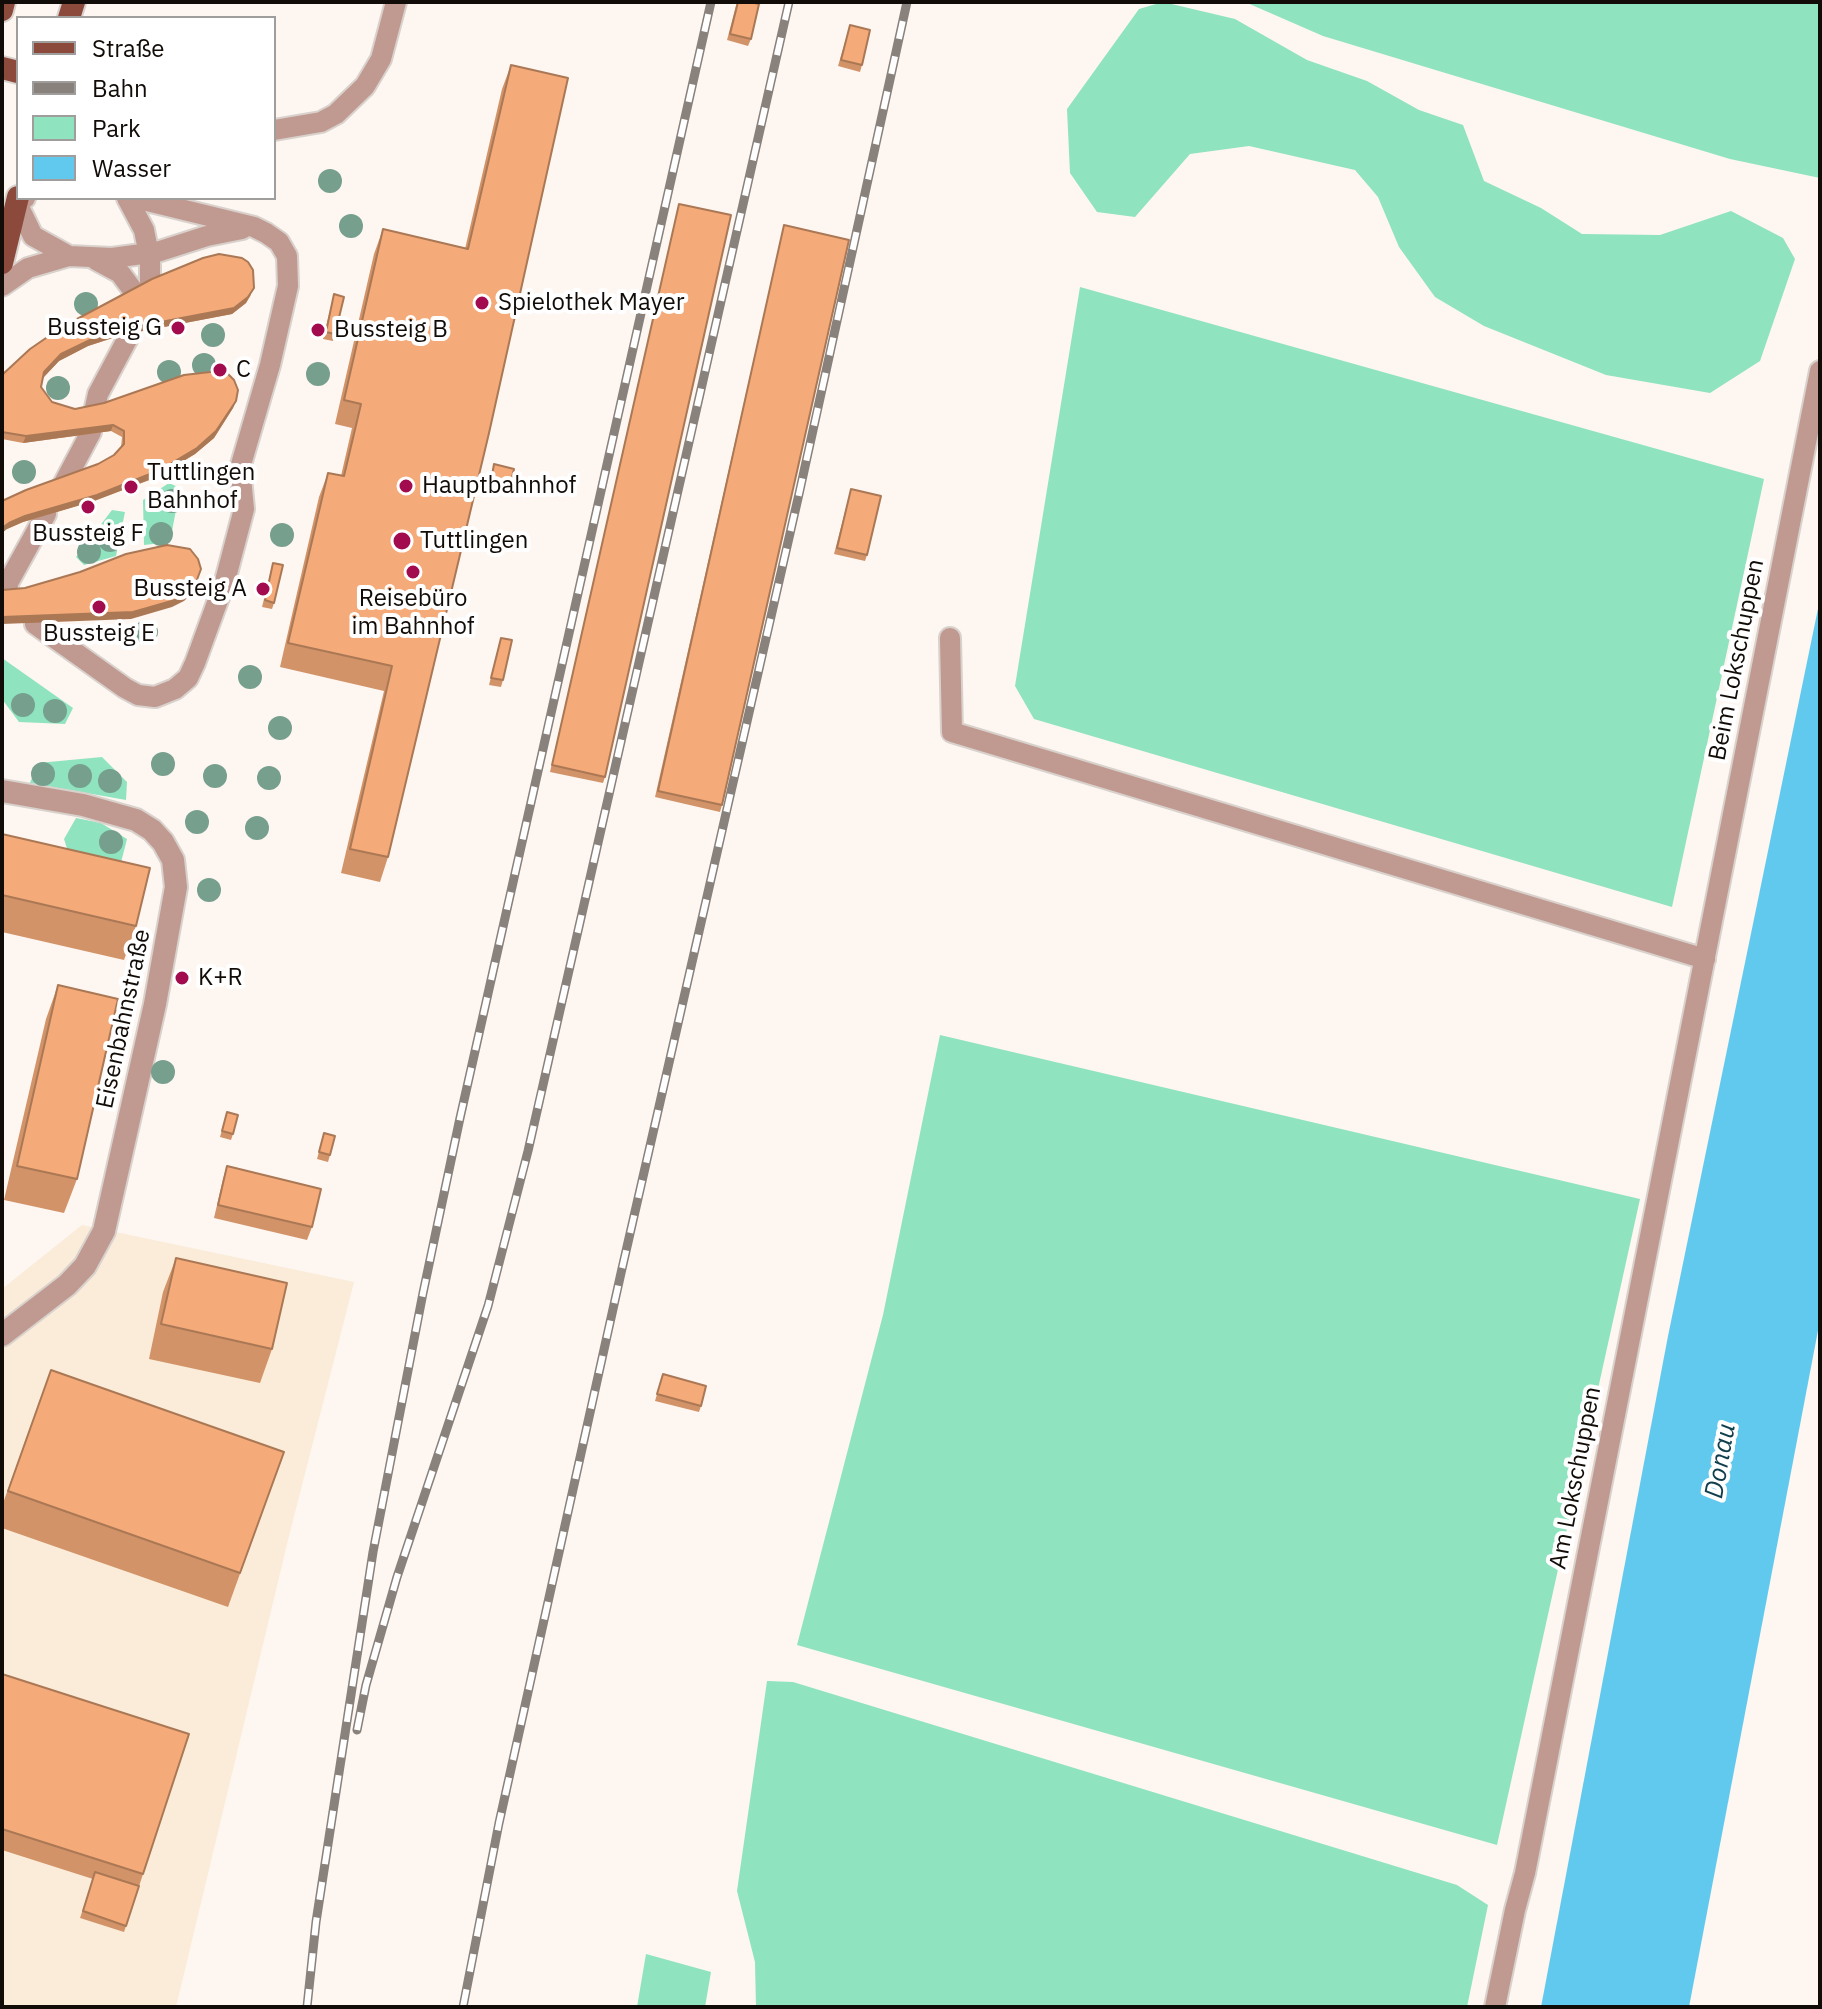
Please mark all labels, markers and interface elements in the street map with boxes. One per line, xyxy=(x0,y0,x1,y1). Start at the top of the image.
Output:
legend xyxy=(16,16,276,200)
text: Straße xyxy=(92,32,164,64)
text: Bahn xyxy=(92,72,148,104)
text: Park xyxy=(92,112,141,144)
text: Wasser xyxy=(92,152,171,184)
place label: Spielothek Mayer xyxy=(498,289,685,317)
marker: Spielothek Mayer xyxy=(473,294,491,312)
place label: Bussteig G xyxy=(47,314,162,342)
place label: Bussteig B xyxy=(334,316,448,344)
marker: Bussteig G xyxy=(169,319,187,337)
marker: Bussteig B xyxy=(309,321,327,339)
place label: C xyxy=(236,356,251,384)
marker: C xyxy=(211,361,229,379)
place label: Tuttlingen Bahnhof xyxy=(147,459,255,515)
place label: Hauptbahnhof xyxy=(422,472,576,500)
marker: Hauptbahnhof xyxy=(397,477,415,495)
marker: Tuttlingen Bahnhof xyxy=(122,478,140,496)
marker: Bussteig F xyxy=(79,498,97,516)
place label: Bussteig F xyxy=(32,520,144,548)
place label: Tuttlingen xyxy=(420,527,528,555)
marker: Tuttlingen xyxy=(391,530,413,552)
street label: Beim Lokschuppen xyxy=(1703,557,1771,763)
marker: Reisebüro im Bahnhof xyxy=(404,563,422,581)
place label: Bussteig A xyxy=(133,575,247,603)
marker: Bussteig A xyxy=(254,580,272,598)
place label: Reisebüro im Bahnhof xyxy=(351,585,475,641)
marker: Bussteig E xyxy=(90,598,108,616)
place label: Bussteig E xyxy=(43,620,155,648)
street label: Eisenbahnstraße xyxy=(91,927,157,1111)
place label: K+R xyxy=(198,964,243,992)
marker: K+R xyxy=(173,969,191,987)
street label: Am Lokschuppen xyxy=(1544,1384,1608,1572)
water label: Donau xyxy=(1699,1421,1743,1501)

